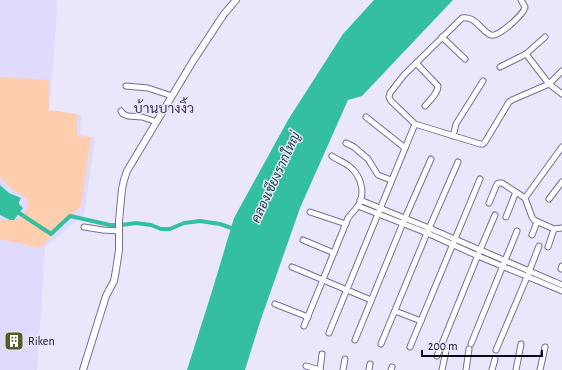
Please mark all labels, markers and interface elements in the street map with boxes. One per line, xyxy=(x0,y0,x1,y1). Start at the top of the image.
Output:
district label: บ้านบางงิ้ว xyxy=(134,97,194,116)
water label: คลองเชียงรากใหญ่ xyxy=(246,128,304,225)
building icon: Riken xyxy=(3,330,25,352)
scale bar xyxy=(422,332,542,358)
place label: Riken xyxy=(28,335,55,347)
text: 200 m xyxy=(428,340,458,352)

